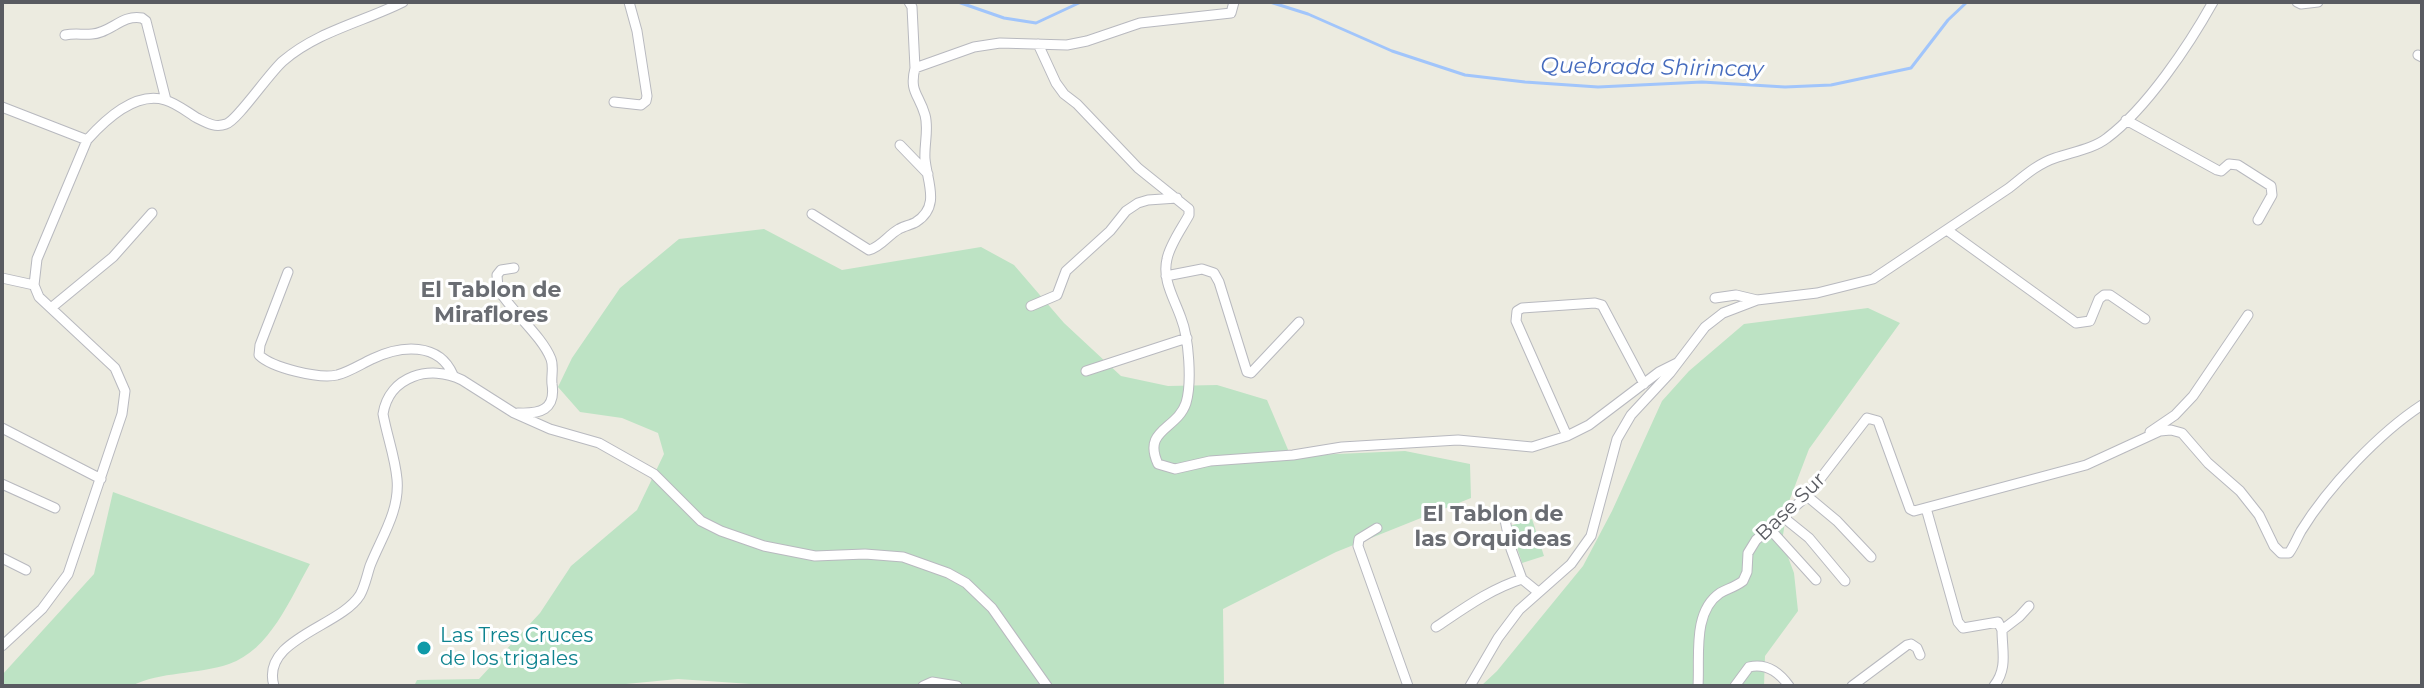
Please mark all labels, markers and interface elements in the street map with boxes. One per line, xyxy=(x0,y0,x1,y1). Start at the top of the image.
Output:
water label: Quebrada Shirincay xyxy=(1540,53,1764,83)
district label: El Tablon de Miraflores xyxy=(421,278,561,330)
street label: Base Sur xyxy=(1751,468,1831,546)
district label: El Tablon de las Orquideas xyxy=(1415,502,1571,554)
place label: Las Tres Cruces de los trigales xyxy=(440,624,593,671)
marker: Las Tres Cruces de los trigales xyxy=(415,639,433,657)

